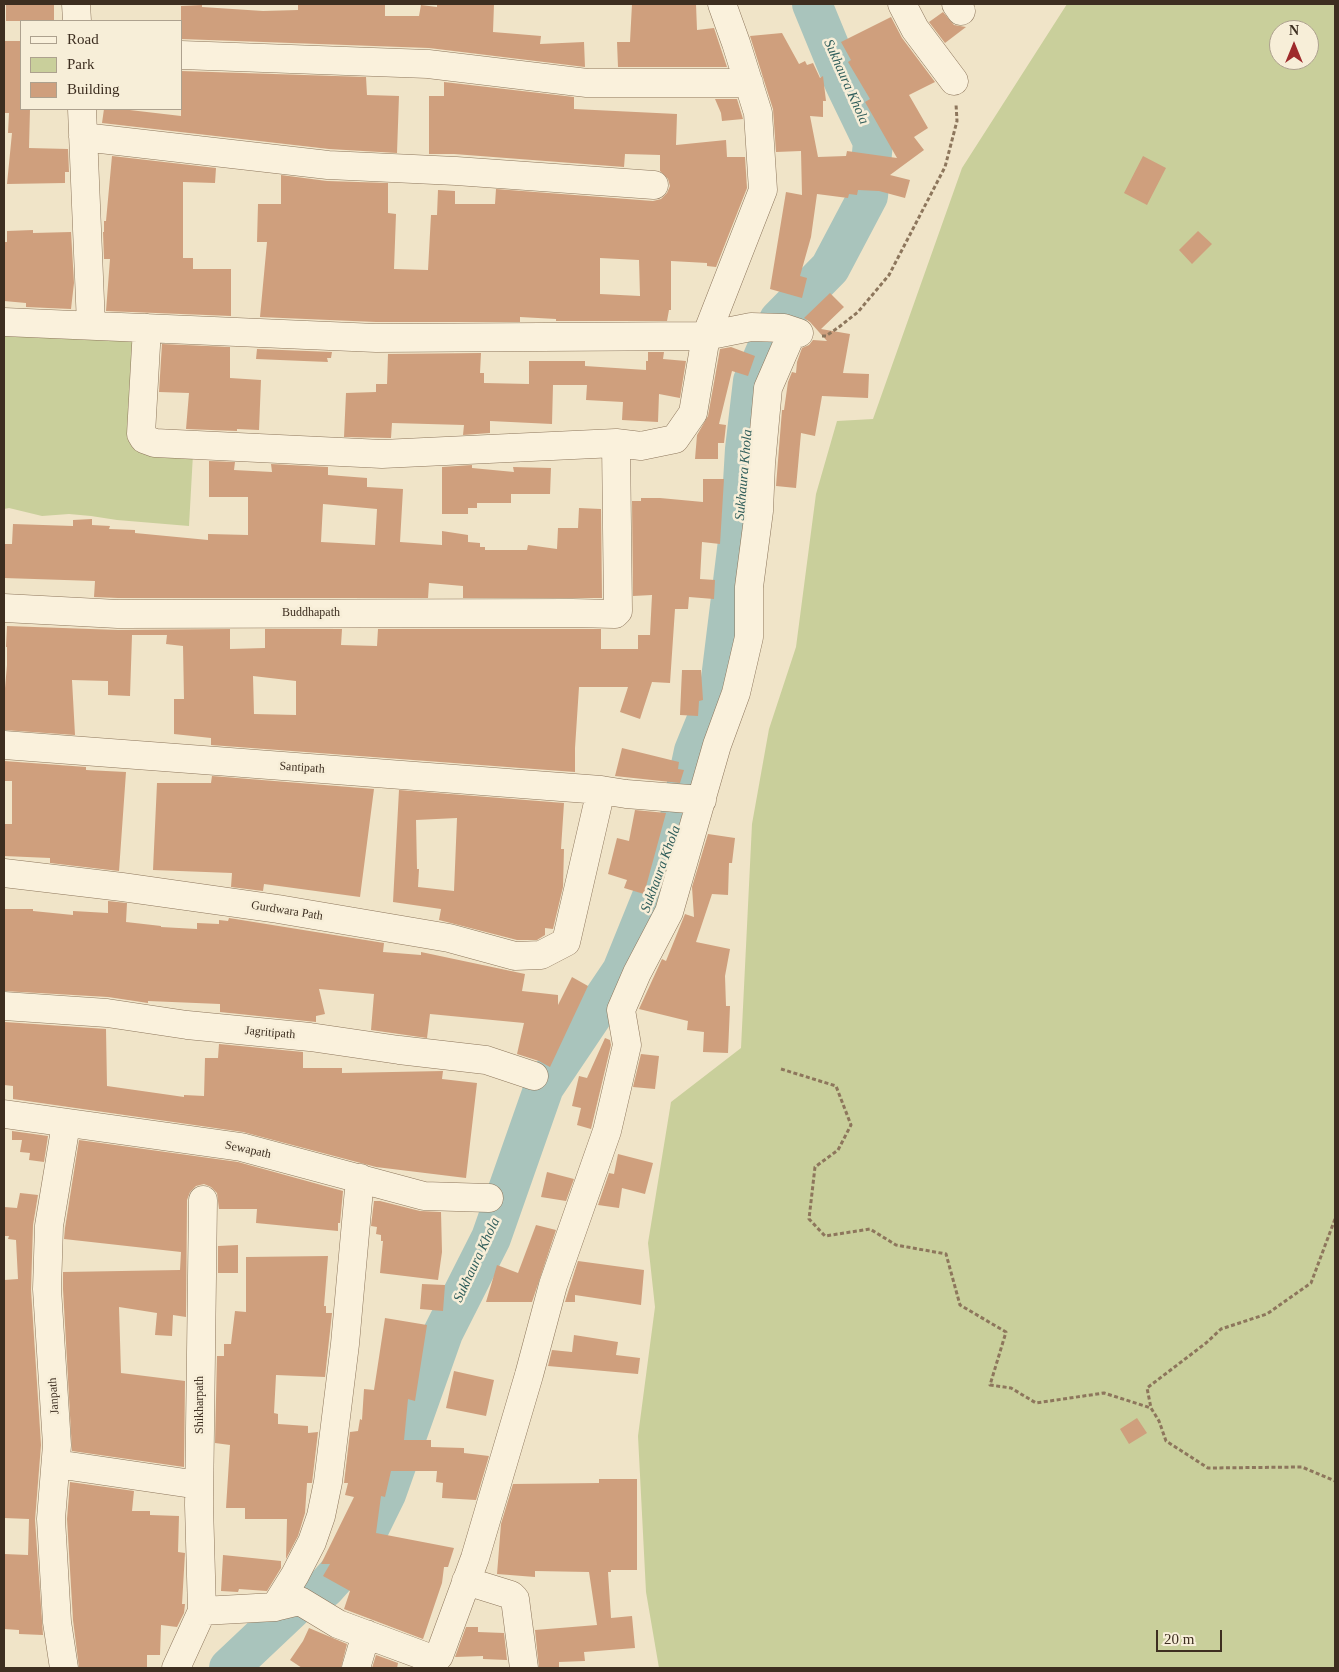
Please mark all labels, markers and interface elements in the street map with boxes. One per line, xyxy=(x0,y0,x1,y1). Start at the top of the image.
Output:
legend xyxy=(20,20,182,110)
north arrow xyxy=(1269,20,1319,70)
text: N xyxy=(1289,23,1299,38)
text: Road xyxy=(67,31,99,47)
water label: Sukhaura Khola xyxy=(820,37,872,127)
text: Park xyxy=(67,56,95,72)
text: Building xyxy=(67,81,120,97)
water label: Sukhaura Khola xyxy=(732,429,756,521)
street label: Buddhapath xyxy=(282,606,340,620)
street label: Santipath xyxy=(279,759,325,777)
water label: Sukhaura Khola xyxy=(637,823,685,915)
street label: Gurdwara Path xyxy=(250,898,324,924)
street label: Jagritipath xyxy=(244,1024,296,1042)
street label: Sewapath xyxy=(224,1138,272,1162)
water label: Sukhaura Khola xyxy=(450,1215,504,1305)
street label: Shikharpath xyxy=(193,1376,207,1434)
street label: Janpath xyxy=(46,1377,62,1415)
scale bar xyxy=(1159,1620,1225,1652)
text: 20 m xyxy=(1164,1631,1194,1647)

